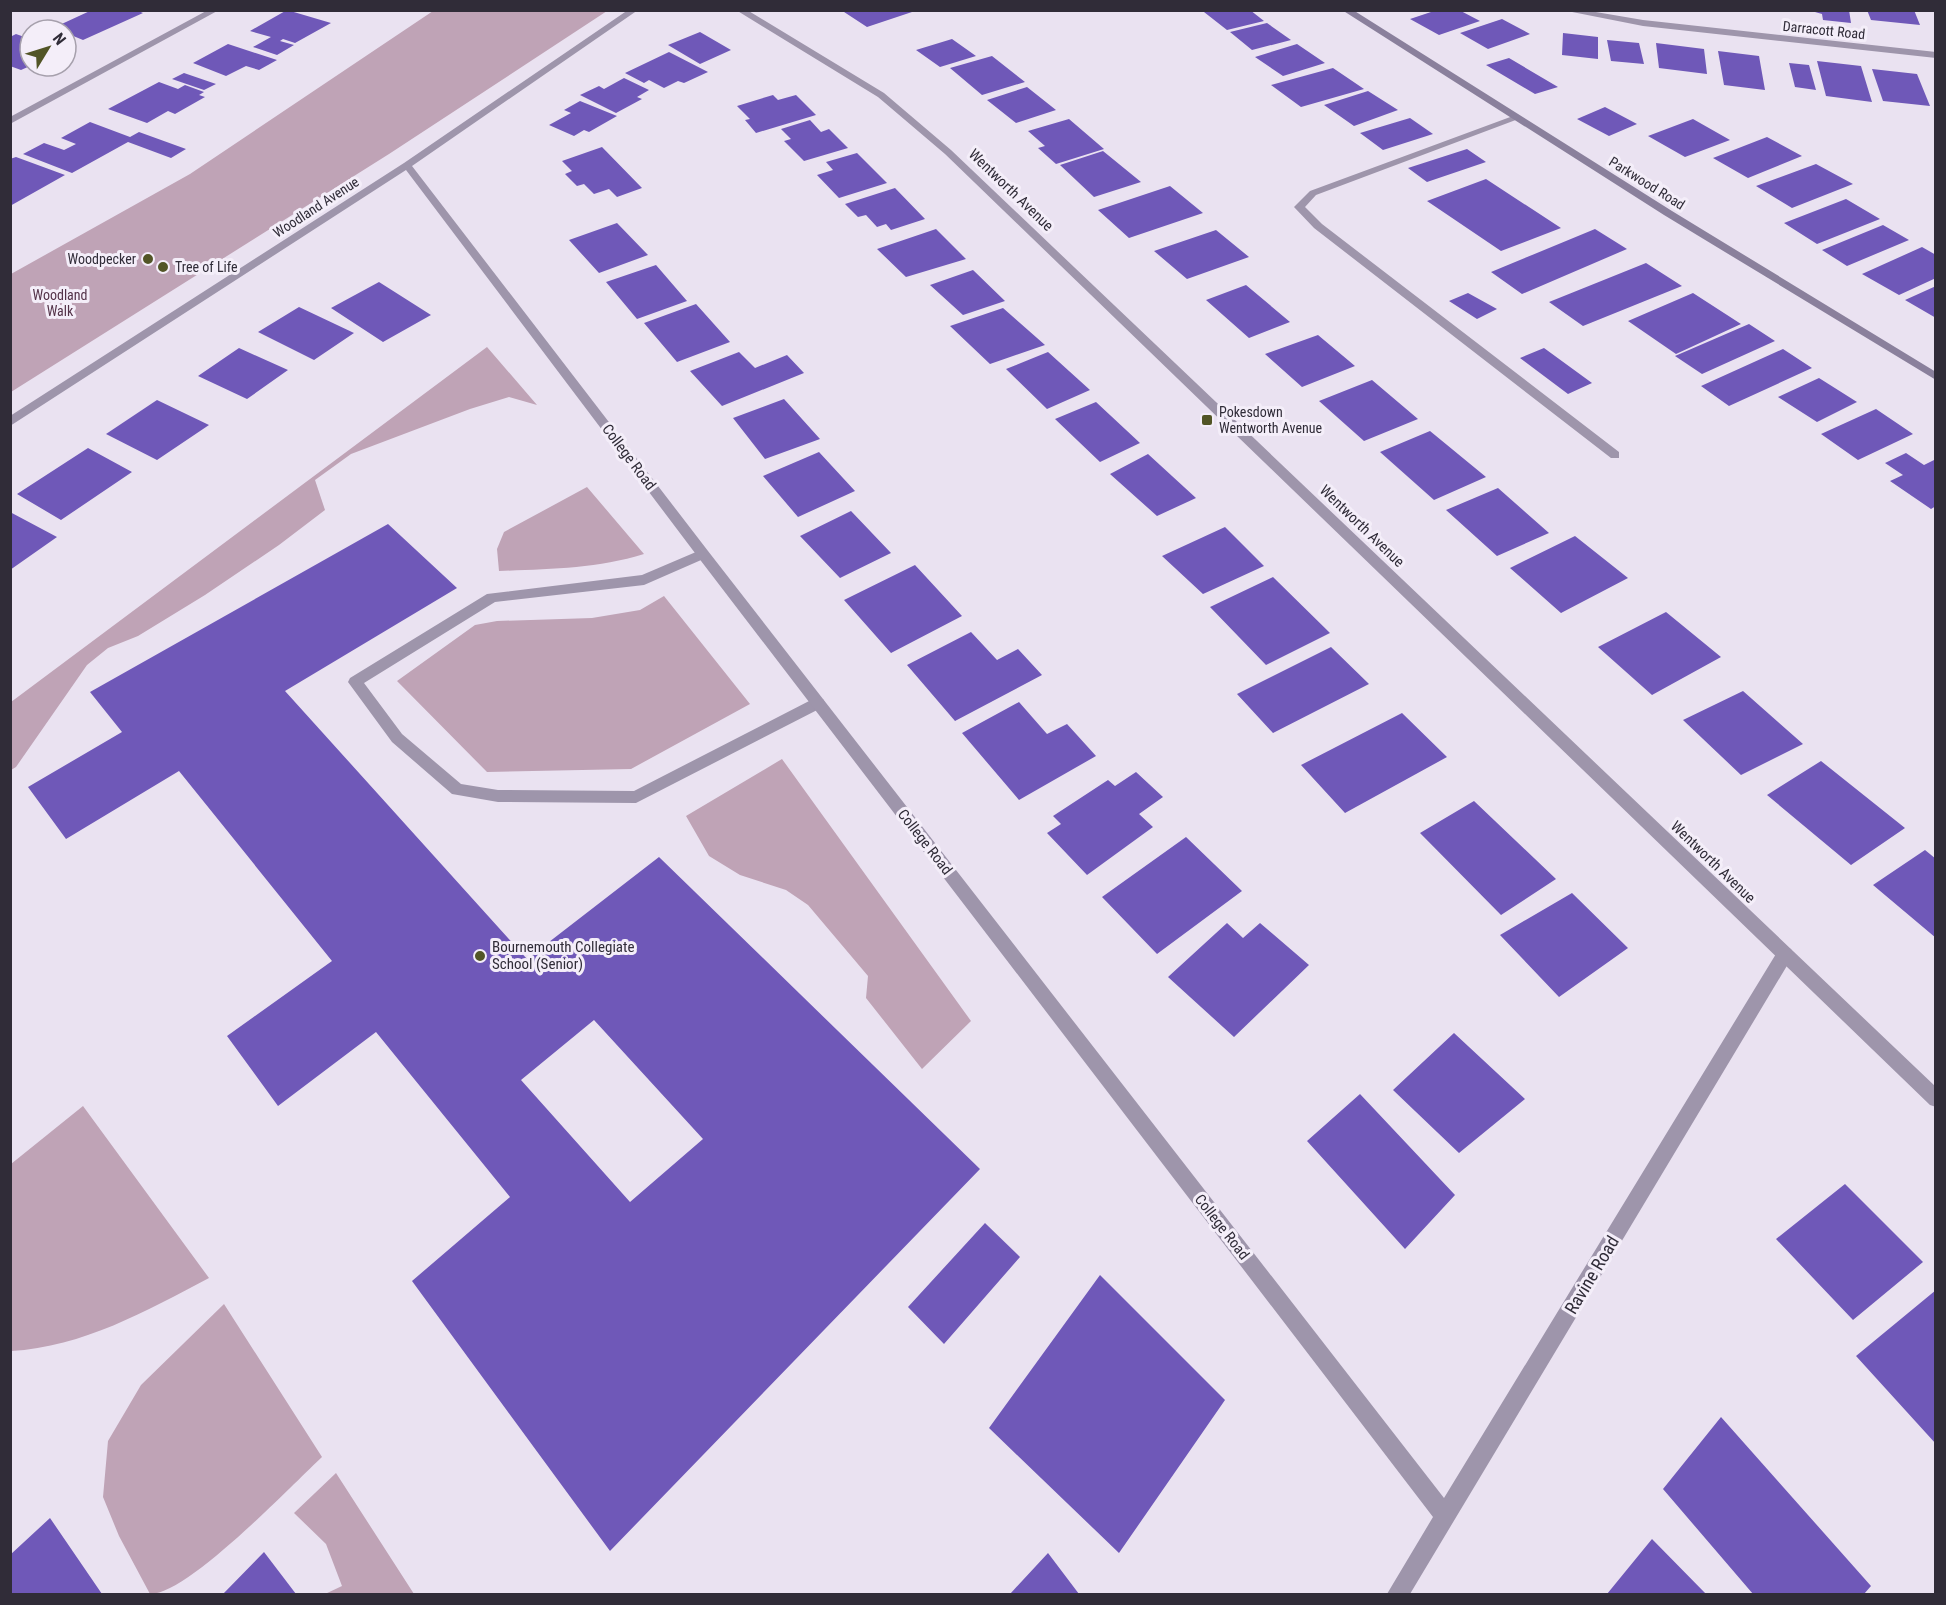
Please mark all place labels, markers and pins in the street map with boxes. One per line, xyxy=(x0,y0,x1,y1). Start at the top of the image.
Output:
place label: Woodpecker xyxy=(68,251,136,267)
marker: Woodpecker xyxy=(141,252,155,266)
place label: Tree of Life xyxy=(175,259,238,275)
marker: Tree of Life xyxy=(156,260,170,274)
place label: Pokesdown Wentworth Avenue xyxy=(1219,404,1323,436)
marker: Pokesdown Wentworth Avenue xyxy=(1200,413,1214,427)
place label: Bournemouth Collegiate School (Senior) xyxy=(492,938,634,973)
marker: Bournemouth Collegiate School (Senior) xyxy=(473,949,487,963)

